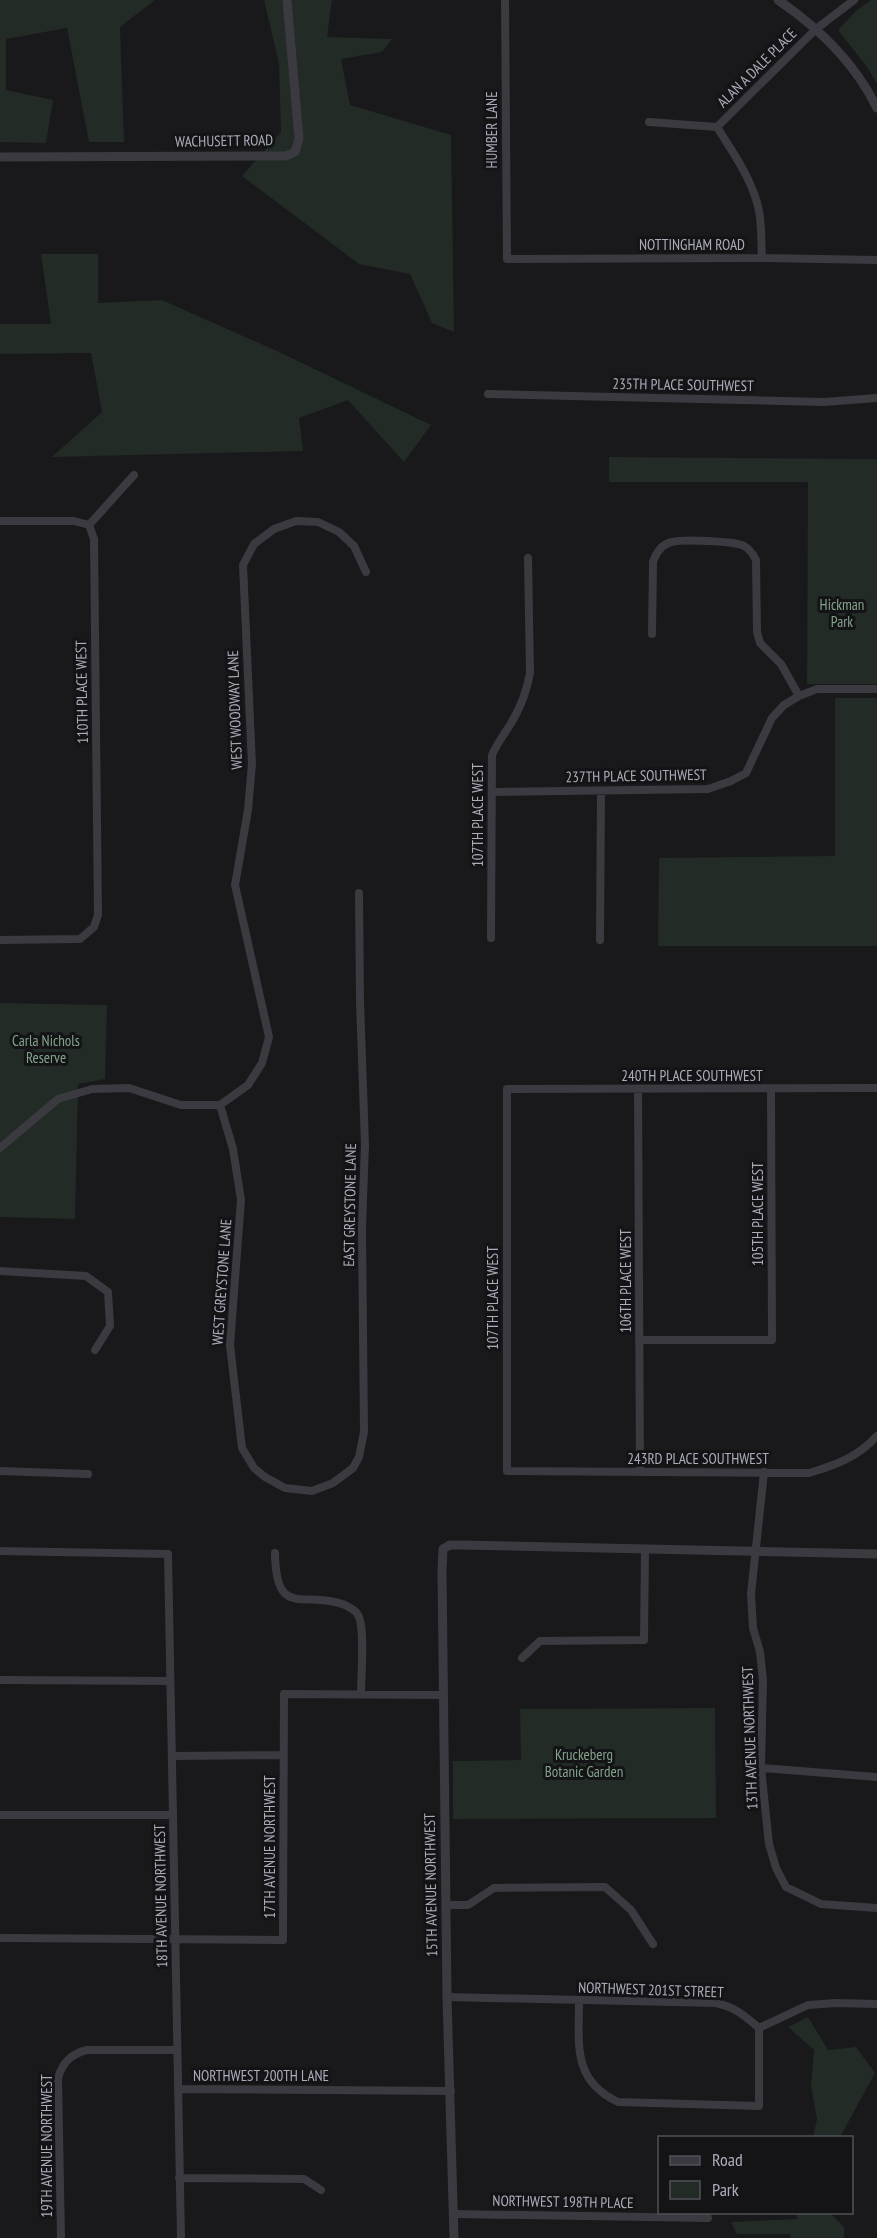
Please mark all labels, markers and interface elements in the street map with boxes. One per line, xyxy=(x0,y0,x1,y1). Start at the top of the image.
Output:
street label: ALAN A DALE PLACE xyxy=(713,24,800,111)
street label: HUMBER LANE xyxy=(482,91,501,169)
street label: WACHUSETT ROAD xyxy=(175,130,273,151)
street label: NOTTINGHAM ROAD xyxy=(639,235,745,254)
street label: 235TH PLACE SOUTHWEST xyxy=(612,374,754,395)
park label: Hickman Park xyxy=(820,595,864,631)
street label: 110TH PLACE WEST xyxy=(71,640,92,744)
street label: WEST WOODWAY LANE xyxy=(223,650,246,770)
street label: 107TH PLACE WEST xyxy=(468,763,487,867)
street label: 237TH PLACE SOUTHWEST xyxy=(565,765,707,786)
park label: Carla Nichols Reserve xyxy=(12,1031,80,1067)
street label: 240TH PLACE SOUTHWEST xyxy=(621,1066,763,1085)
street label: EAST GREYSTONE LANE xyxy=(339,1143,360,1267)
street label: 105TH PLACE WEST xyxy=(748,1162,767,1266)
street label: WEST GREYSTONE LANE xyxy=(208,1218,235,1346)
street label: 106TH PLACE WEST xyxy=(616,1229,635,1333)
street label: 107TH PLACE WEST xyxy=(483,1246,502,1350)
street label: 243RD PLACE SOUTHWEST xyxy=(627,1449,769,1468)
street label: 13TH AVENUE NORTHWEST xyxy=(737,1666,762,1810)
park label: Kruckeberg Botanic Garden xyxy=(545,1745,623,1781)
street label: 17TH AVENUE NORTHWEST xyxy=(260,1775,279,1919)
street label: 15TH AVENUE NORTHWEST xyxy=(420,1813,441,1957)
street label: 18TH AVENUE NORTHWEST xyxy=(150,1824,171,1968)
street label: NORTHWEST 201ST STREET xyxy=(578,1977,725,2002)
street label: NORTHWEST 200TH LANE xyxy=(193,2066,329,2085)
street label: 19TH AVENUE NORTHWEST xyxy=(37,2074,56,2218)
legend xyxy=(658,2136,853,2214)
text: Road xyxy=(712,2148,743,2171)
text: Park xyxy=(712,2178,739,2201)
street label: NORTHWEST 198TH PLACE xyxy=(492,2191,634,2212)

